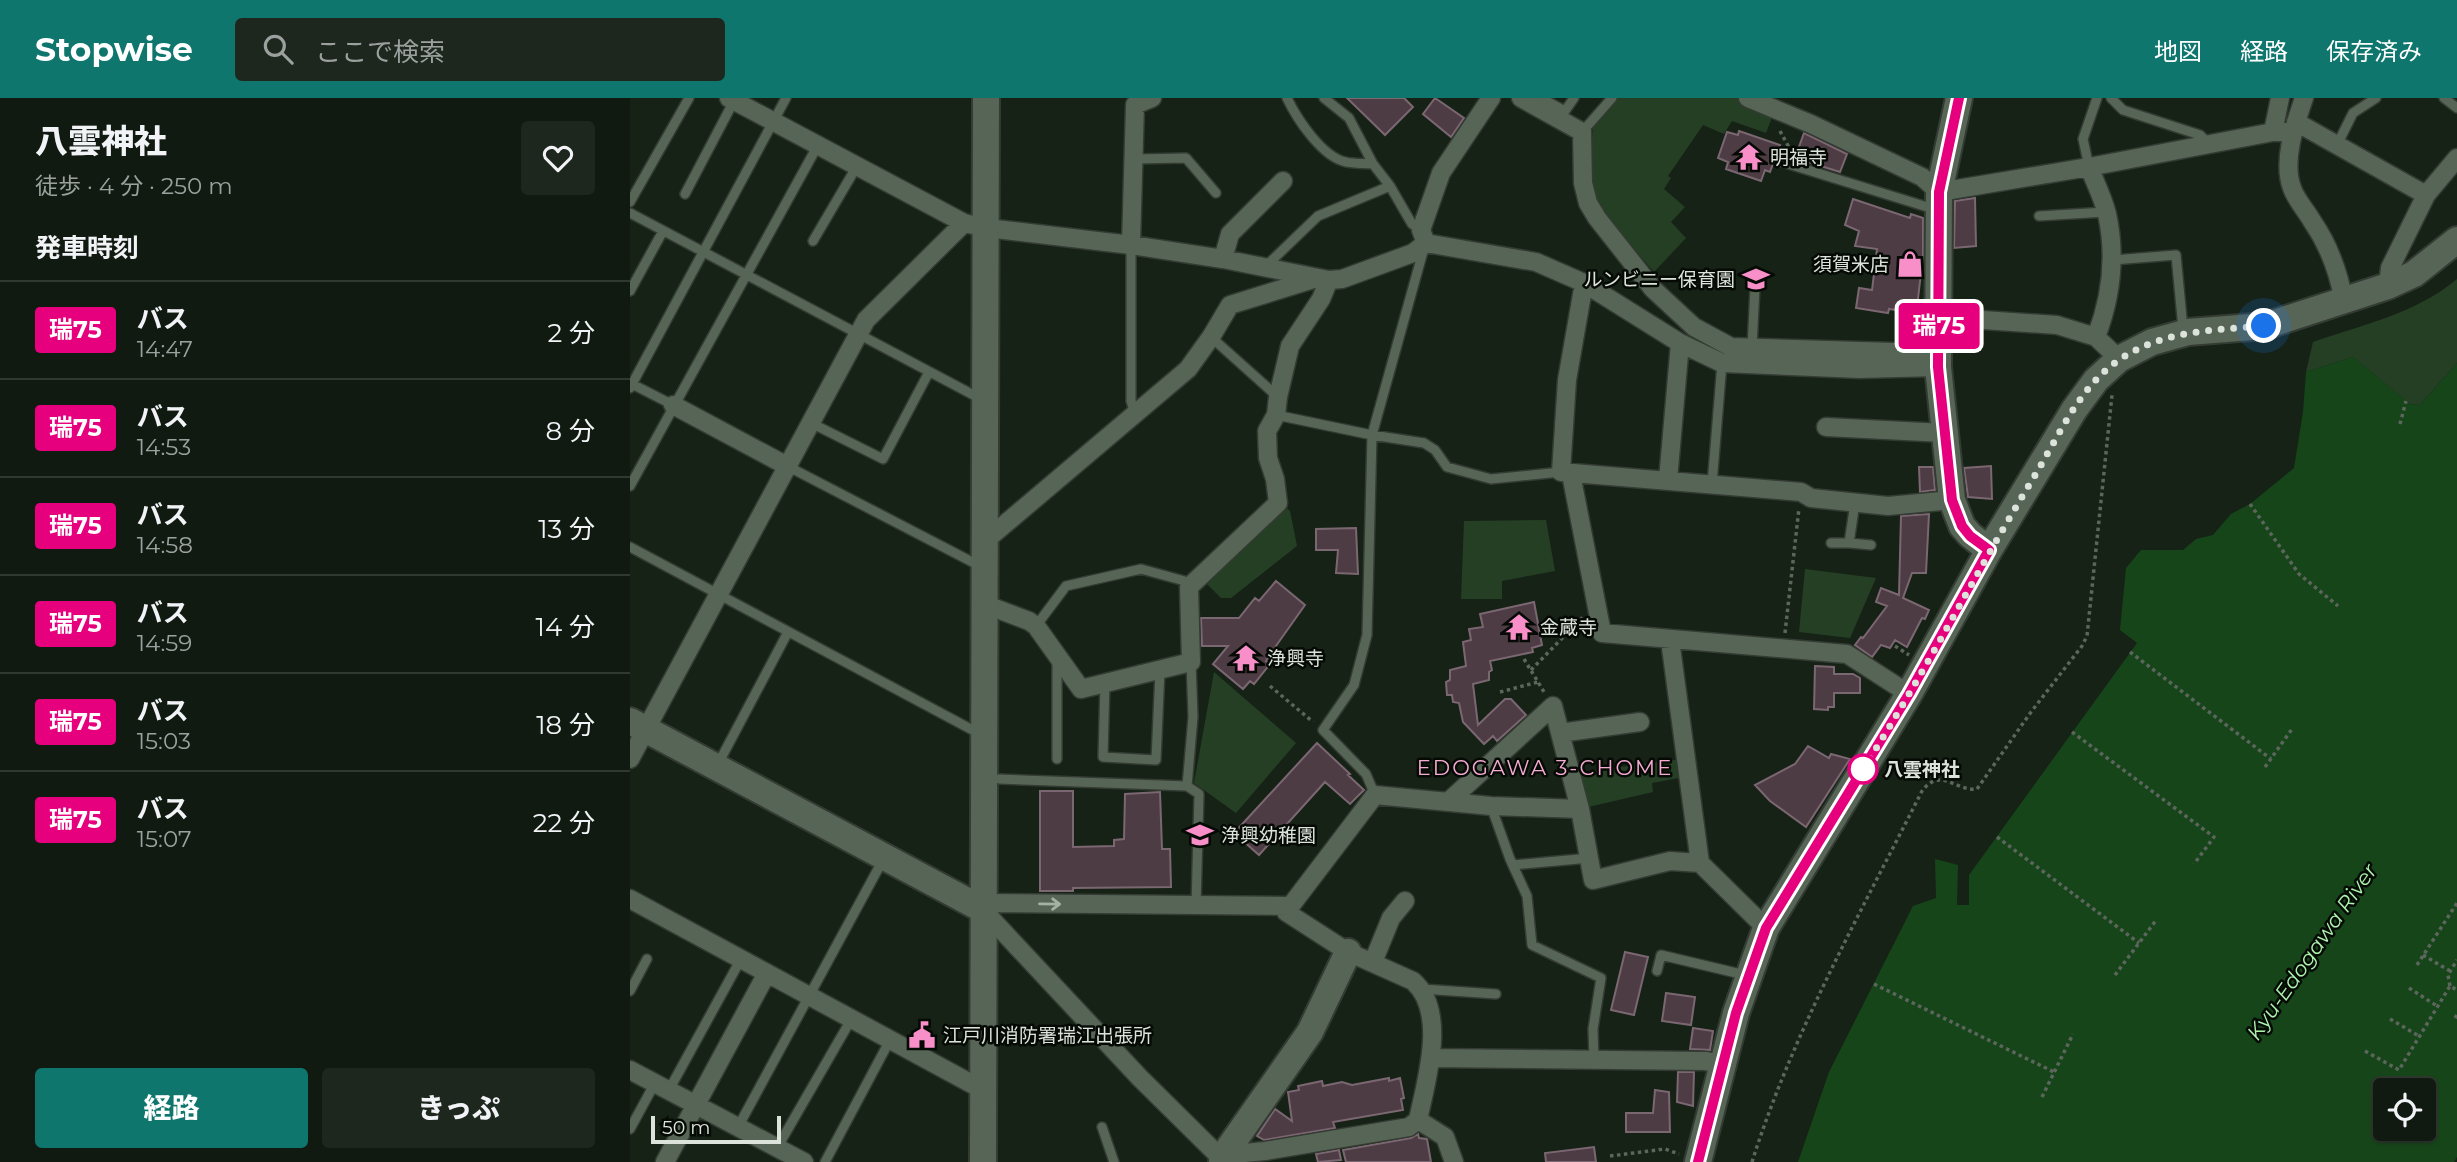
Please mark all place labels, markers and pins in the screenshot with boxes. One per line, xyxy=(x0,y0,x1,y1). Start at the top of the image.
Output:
temple icon: 明福寺 xyxy=(1734,142,1764,172)
place label: 明福寺 xyxy=(1770,146,1827,169)
shop icon: 須賀米店 xyxy=(1895,249,1925,279)
place label: 須賀米店 xyxy=(1813,253,1889,276)
school or university icon: ルンビニー保育園 xyxy=(1741,264,1771,294)
place label: ルンビニー保育園 xyxy=(1583,268,1735,291)
temple icon: 金蔵寺 xyxy=(1504,612,1534,642)
place label: 金蔵寺 xyxy=(1540,616,1597,639)
temple icon: 浄興寺 xyxy=(1231,643,1261,673)
place label: 浄興寺 xyxy=(1267,647,1324,670)
marker: 八雲神社 xyxy=(1848,754,1878,784)
place label: 八雲神社 xyxy=(1884,758,1960,781)
school or university icon: 浄興幼稚園 xyxy=(1185,820,1215,850)
place label: 浄興幼稚園 xyxy=(1221,824,1316,847)
public building icon: 江戸川消防署瑞江出張所 xyxy=(907,1020,937,1050)
place label: 江戸川消防署瑞江出張所 xyxy=(943,1024,1152,1047)

